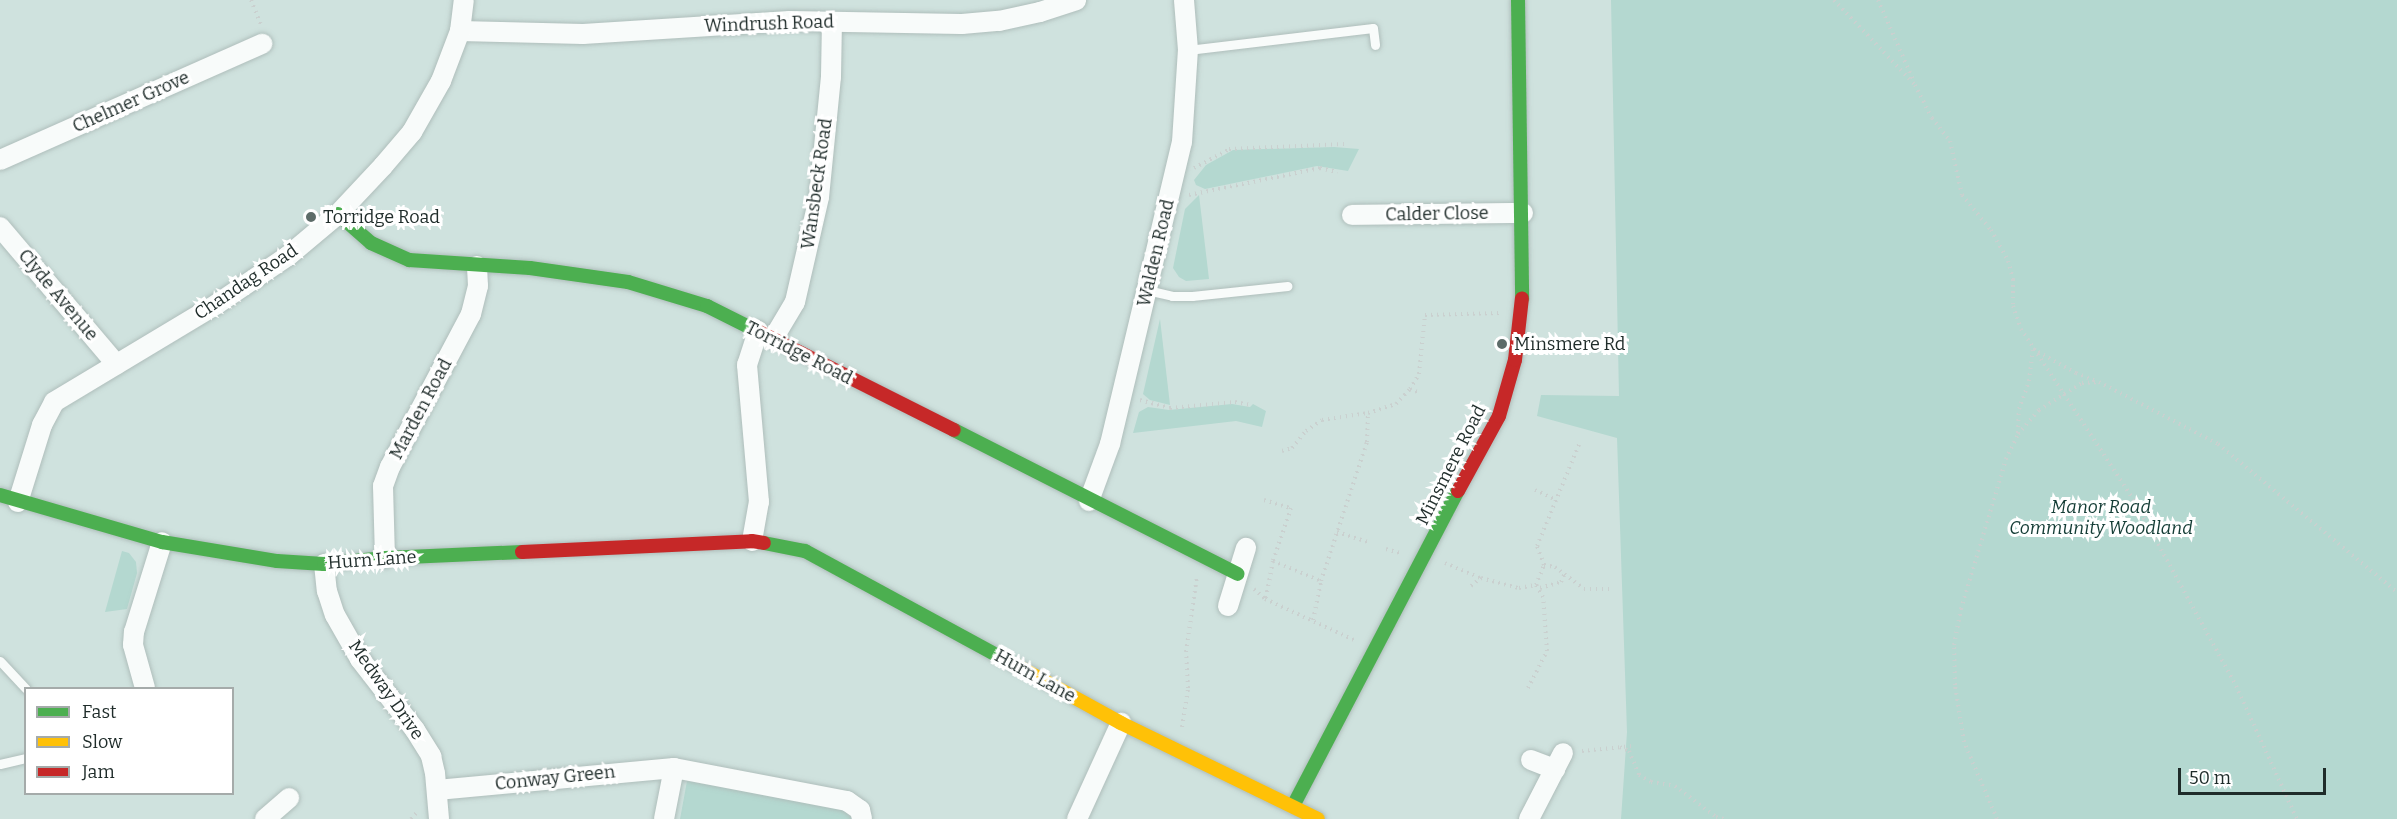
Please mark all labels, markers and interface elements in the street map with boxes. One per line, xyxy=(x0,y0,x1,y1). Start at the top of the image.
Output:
street label: Windrush Road xyxy=(704,11,834,37)
street label: Chelmer Grove xyxy=(69,67,193,137)
street label: Wansbeck Road xyxy=(797,117,837,251)
street label: Walden Road xyxy=(1133,197,1179,309)
street label: Calder Close xyxy=(1385,202,1489,226)
place label: Torridge Road xyxy=(323,206,440,228)
marker: Torridge Road xyxy=(304,210,318,224)
street label: Chandag Road xyxy=(190,240,302,324)
street label: Clyde Avenue xyxy=(14,245,102,345)
street label: Torridge Road xyxy=(742,317,856,389)
place label: Minsmere Rd xyxy=(1514,333,1626,355)
marker: Minsmere Rd xyxy=(1495,337,1509,351)
street label: Marden Road xyxy=(385,355,457,463)
street label: Minsmere Road xyxy=(1411,401,1491,529)
park label: Manor Road Community Woodland xyxy=(2009,497,2193,540)
street label: Hurn Lane xyxy=(327,546,417,574)
street label: Medway Drive xyxy=(344,636,428,744)
street label: Hurn Lane xyxy=(991,645,1079,707)
legend xyxy=(24,687,234,795)
text: Fast xyxy=(82,701,117,723)
text: Slow xyxy=(82,731,122,753)
scale bar xyxy=(2181,756,2330,794)
text: Jam xyxy=(82,761,115,783)
street label: Conway Green xyxy=(494,761,616,795)
text: 50 m xyxy=(2189,767,2231,789)

